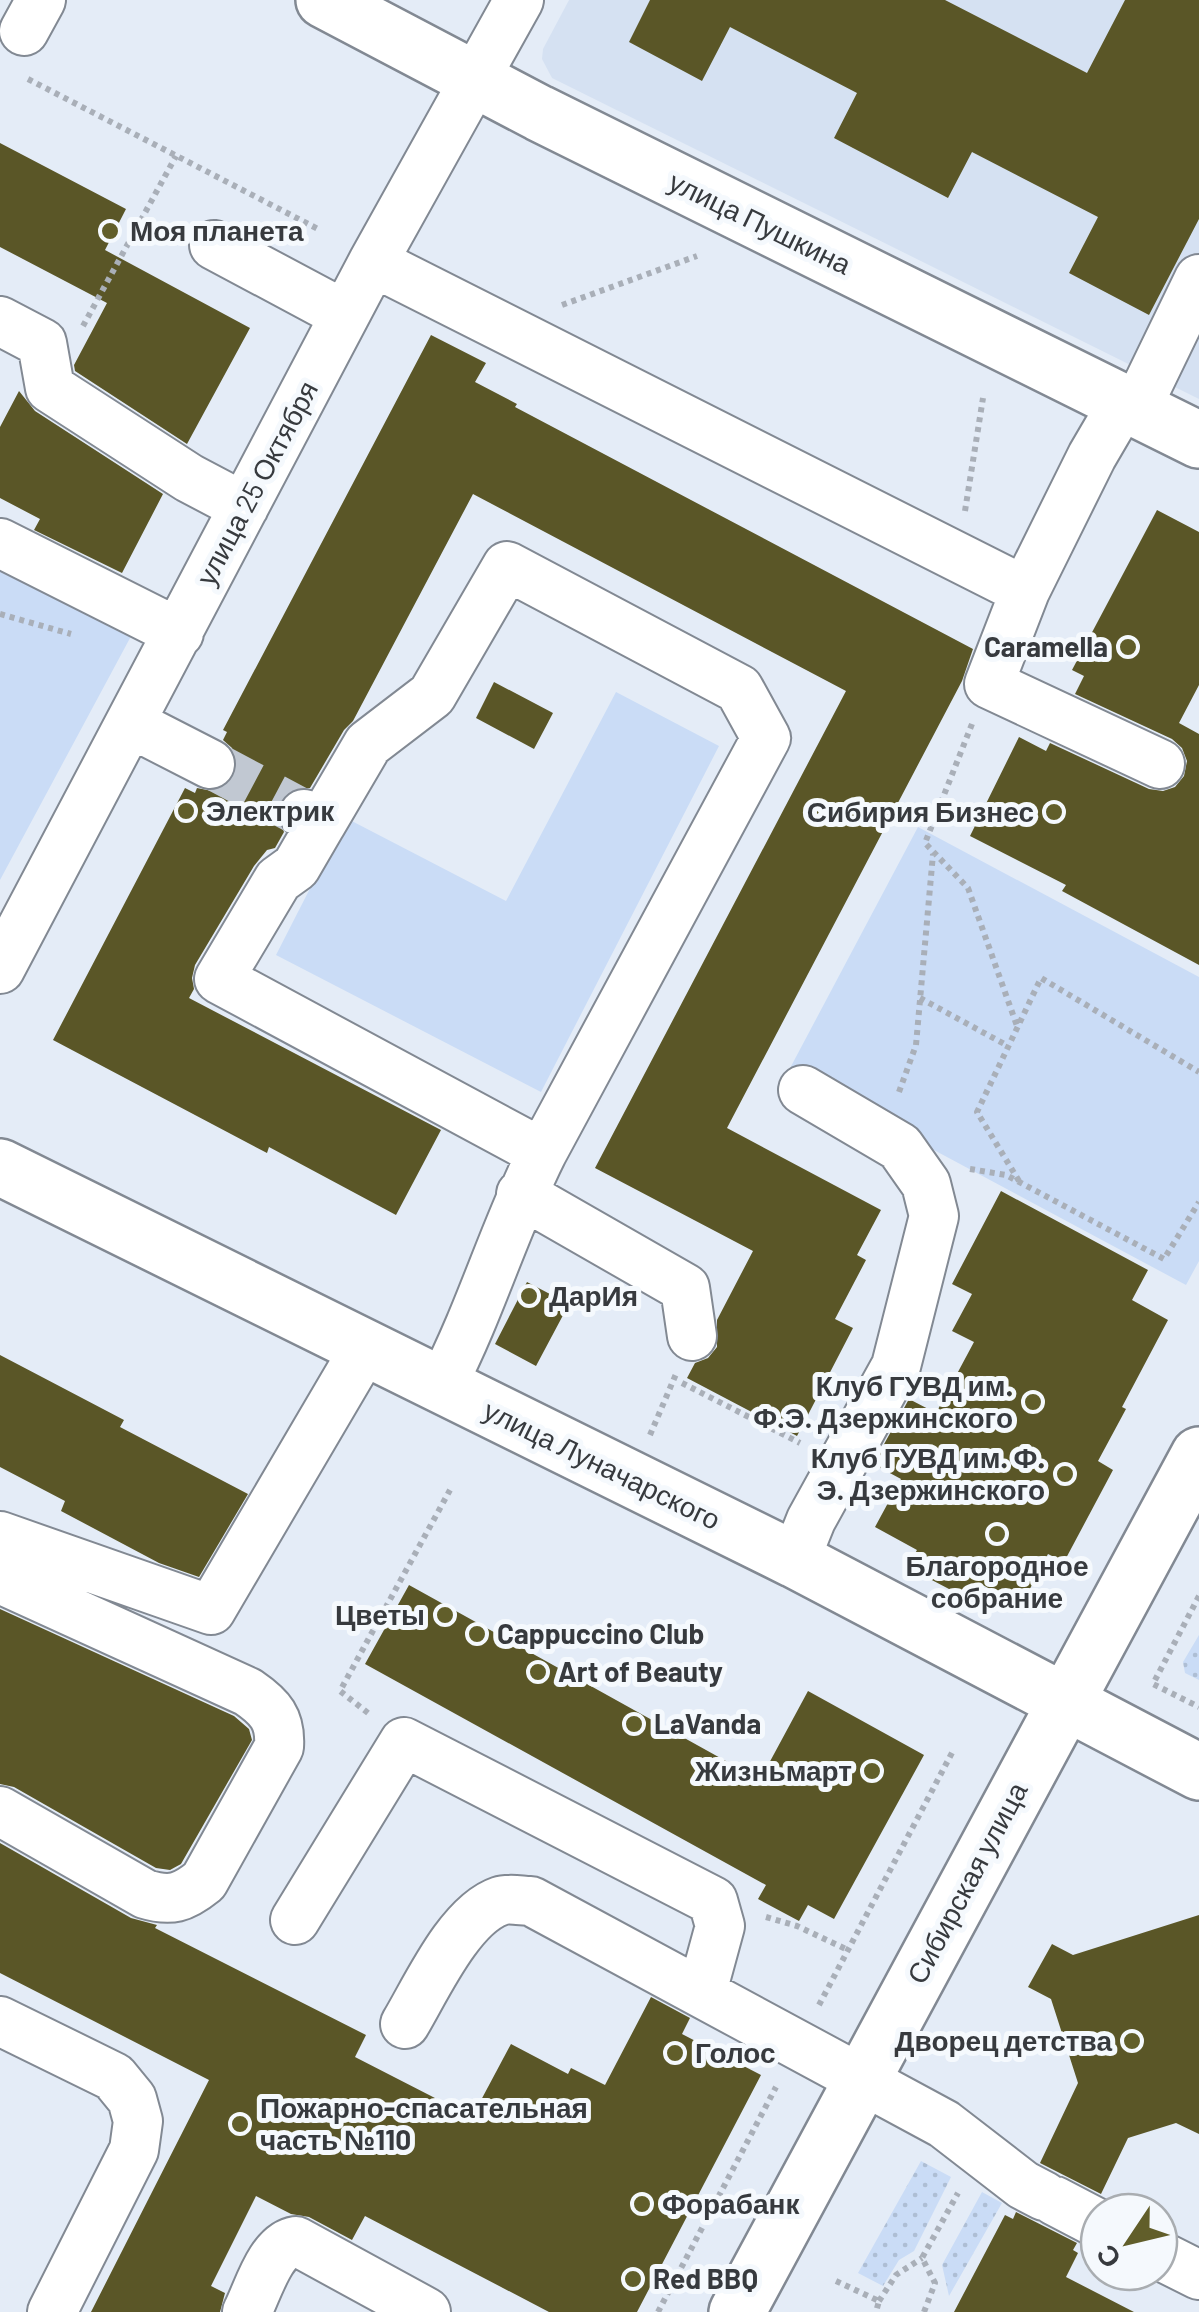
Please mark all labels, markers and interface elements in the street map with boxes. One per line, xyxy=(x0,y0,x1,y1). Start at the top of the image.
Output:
street label: улица Пушкина xyxy=(664,163,857,281)
place label: Моя планета xyxy=(130,213,304,247)
marker: Моя планета xyxy=(99,220,121,242)
street label: улица 25 Октября xyxy=(188,375,324,590)
place label: Caramella xyxy=(984,629,1108,663)
marker: Caramella xyxy=(1117,636,1139,658)
place label: Электрик xyxy=(206,793,335,827)
place label: Сибирия Бизнес xyxy=(807,794,1034,828)
marker: Электрик xyxy=(175,800,197,822)
marker: Сибирия Бизнес xyxy=(1043,801,1065,823)
place label: ДарИя xyxy=(549,1278,638,1312)
marker: ДарИя xyxy=(518,1285,540,1307)
place label: Клуб ГУВД им. Ф.Э. Дзержинского xyxy=(753,1368,1013,1434)
marker: Клуб ГУВД им. Ф.Э. Дзержинского xyxy=(1022,1391,1044,1413)
street label: улица Луначарского xyxy=(479,1392,726,1536)
place label: Клуб ГУВД им. Ф. Э. Дзержинского xyxy=(811,1440,1045,1506)
marker: Клуб ГУВД им. Ф. Э. Дзержинского xyxy=(1054,1463,1076,1485)
marker: Благородное собрание xyxy=(986,1523,1008,1545)
place label: Благородное собрание xyxy=(905,1548,1089,1614)
place label: Цветы xyxy=(335,1597,425,1631)
marker: Цветы xyxy=(434,1604,456,1626)
place label: Cappuccino Club xyxy=(497,1616,704,1650)
marker: Cappuccino Club xyxy=(466,1623,488,1645)
place label: Art of Beauty xyxy=(558,1654,723,1688)
marker: Art of Beauty xyxy=(527,1661,549,1683)
place label: LaVanda xyxy=(654,1706,761,1740)
marker: LaVanda xyxy=(623,1713,645,1735)
place label: Жизньмарт xyxy=(694,1753,852,1787)
marker: Жизньмарт xyxy=(861,1760,883,1782)
street label: Сибирская улица xyxy=(899,1776,1034,1989)
place label: Дворец детства xyxy=(895,2023,1112,2057)
marker: Дворец детства xyxy=(1121,2030,1143,2052)
place label: Голос xyxy=(695,2035,776,2069)
marker: Голос xyxy=(664,2042,686,2064)
place label: Пожарно-спасательная часть №110 xyxy=(260,2090,588,2156)
marker: Пожарно-спасательная часть №110 xyxy=(229,2113,251,2135)
place label: Форабанк xyxy=(662,2186,800,2220)
north arrow xyxy=(1079,2192,1179,2292)
marker: Форабанк xyxy=(631,2193,653,2215)
text: С xyxy=(1088,2239,1127,2275)
place label: Red BBQ xyxy=(653,2261,758,2295)
marker: Red BBQ xyxy=(622,2268,644,2290)

